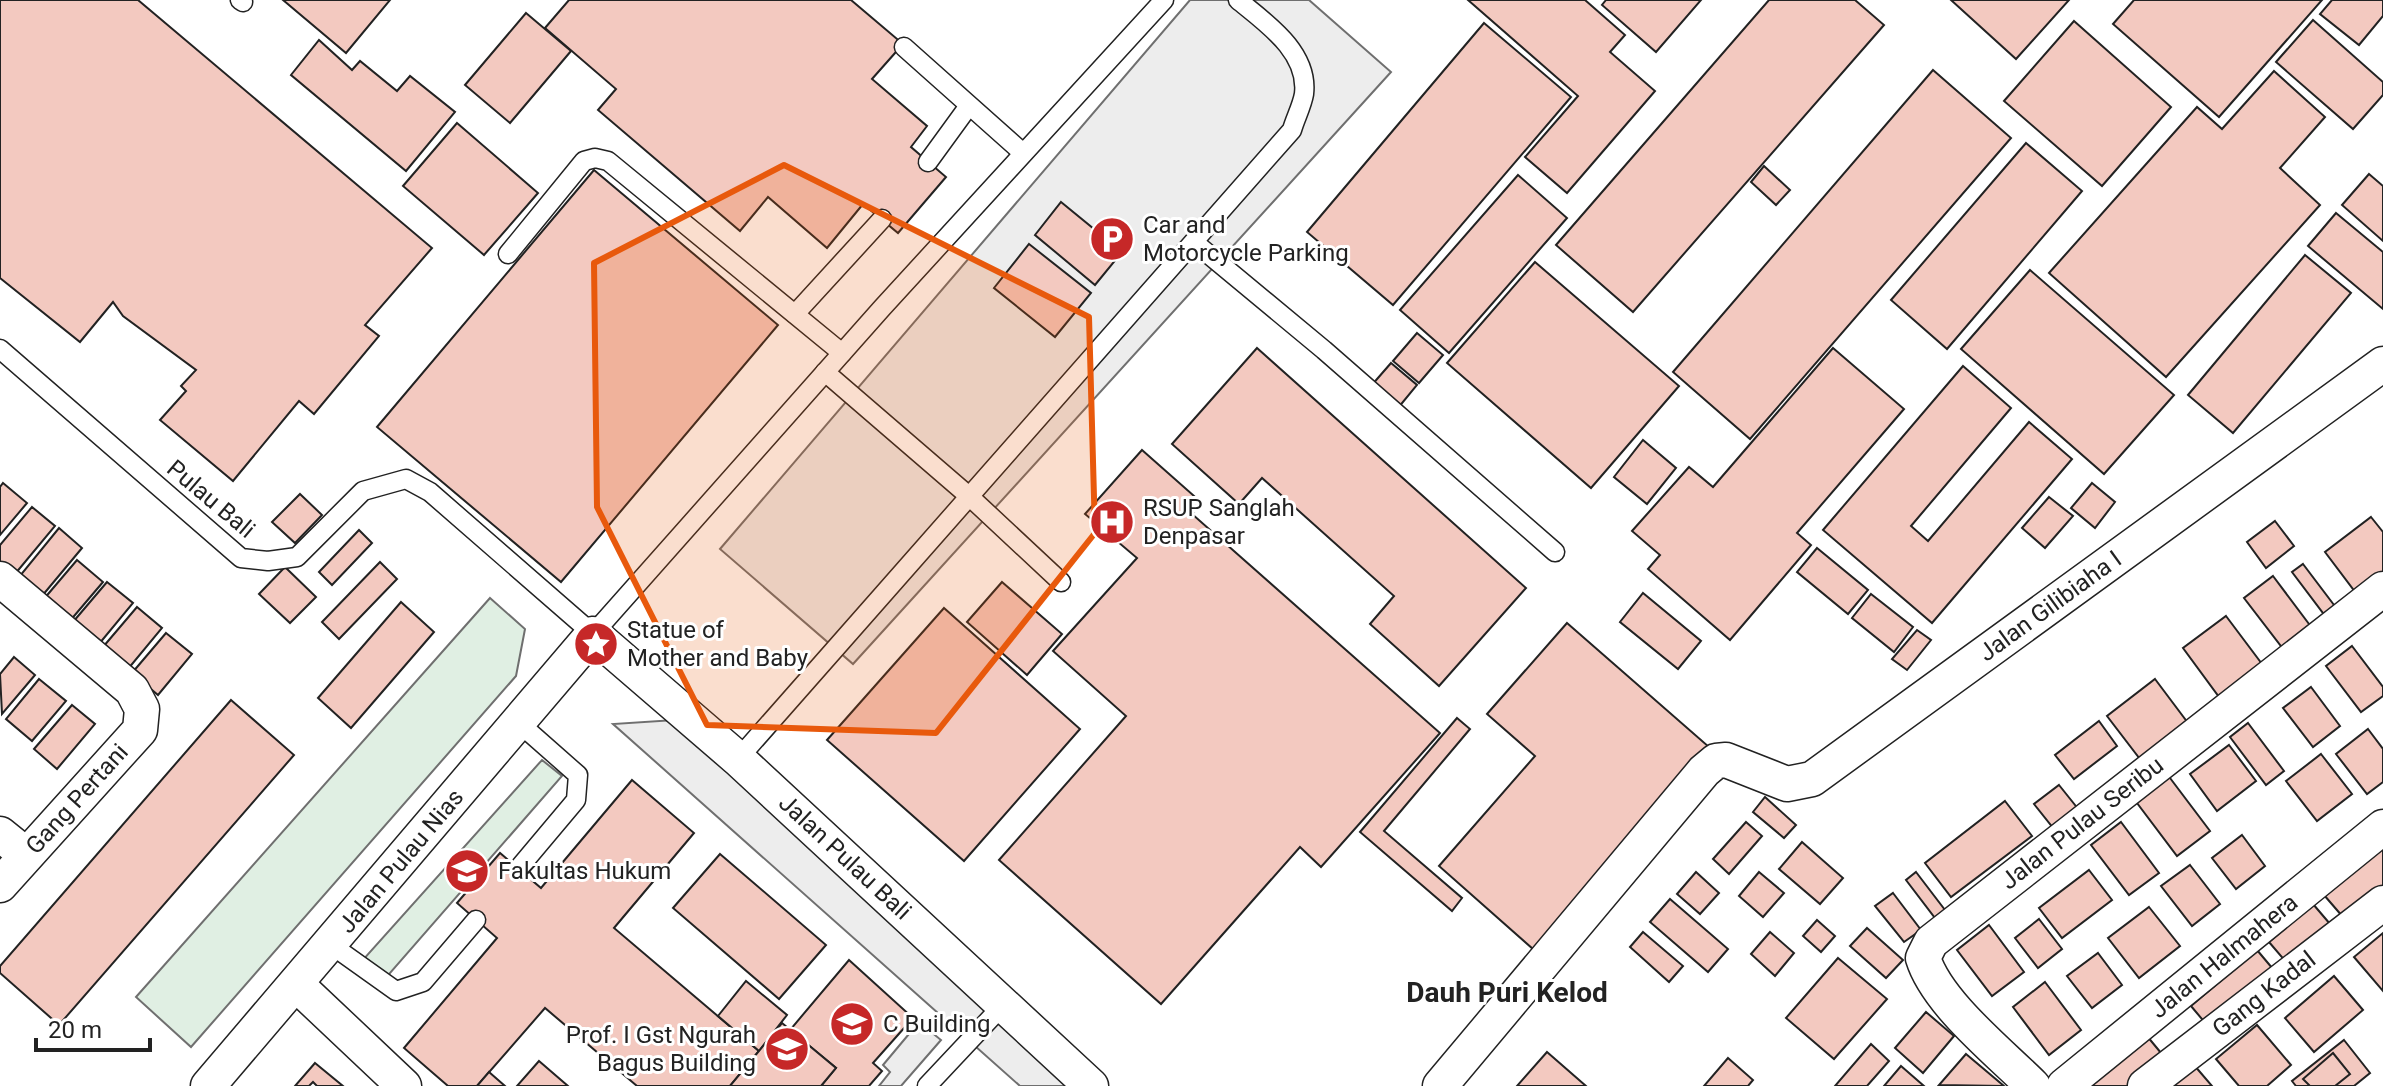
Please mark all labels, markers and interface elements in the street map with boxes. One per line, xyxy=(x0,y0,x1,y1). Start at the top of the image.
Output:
place label: Car and Motorcycle Parking xyxy=(1143,211,1349,267)
parking icon: Car and Motorcycle Parking xyxy=(1088,215,1136,263)
street label: Pulau Bali xyxy=(161,454,261,544)
place label: RSUP Sanglah Denpasar xyxy=(1143,494,1295,550)
hospital icon: RSUP Sanglah Denpasar xyxy=(1088,498,1136,546)
street label: Jalan Gilibiaha I xyxy=(1973,545,2127,667)
place label: Statue of Mother and Baby xyxy=(627,616,809,672)
place icon: Statue of Mother and Baby xyxy=(572,620,620,668)
street label: Gang Pertani xyxy=(20,738,134,860)
street label: Jalan Pulau Seribu xyxy=(1995,751,2169,895)
street label: Jalan Pulau Nias xyxy=(333,783,469,939)
street label: Jalan Pulau Bali xyxy=(773,789,917,925)
school or university icon: Fakultas Hukum xyxy=(443,847,491,895)
place label: Fakultas Hukum xyxy=(498,857,671,885)
street label: Jalan Halmahera xyxy=(2145,888,2303,1024)
street label: Gang Kadal xyxy=(2207,945,2321,1043)
district label: Dauh Puri Kelod xyxy=(1406,976,1608,1009)
school or university icon: C Building xyxy=(828,1000,876,1048)
scale bar xyxy=(36,1002,150,1052)
place label: C Building xyxy=(883,1010,991,1038)
text: 20 m xyxy=(48,1016,102,1044)
place label: Prof. I Gst Ngurah Bagus Building xyxy=(566,1021,756,1077)
school or university icon: Prof. I Gst Ngurah Bagus Building xyxy=(763,1025,811,1073)

